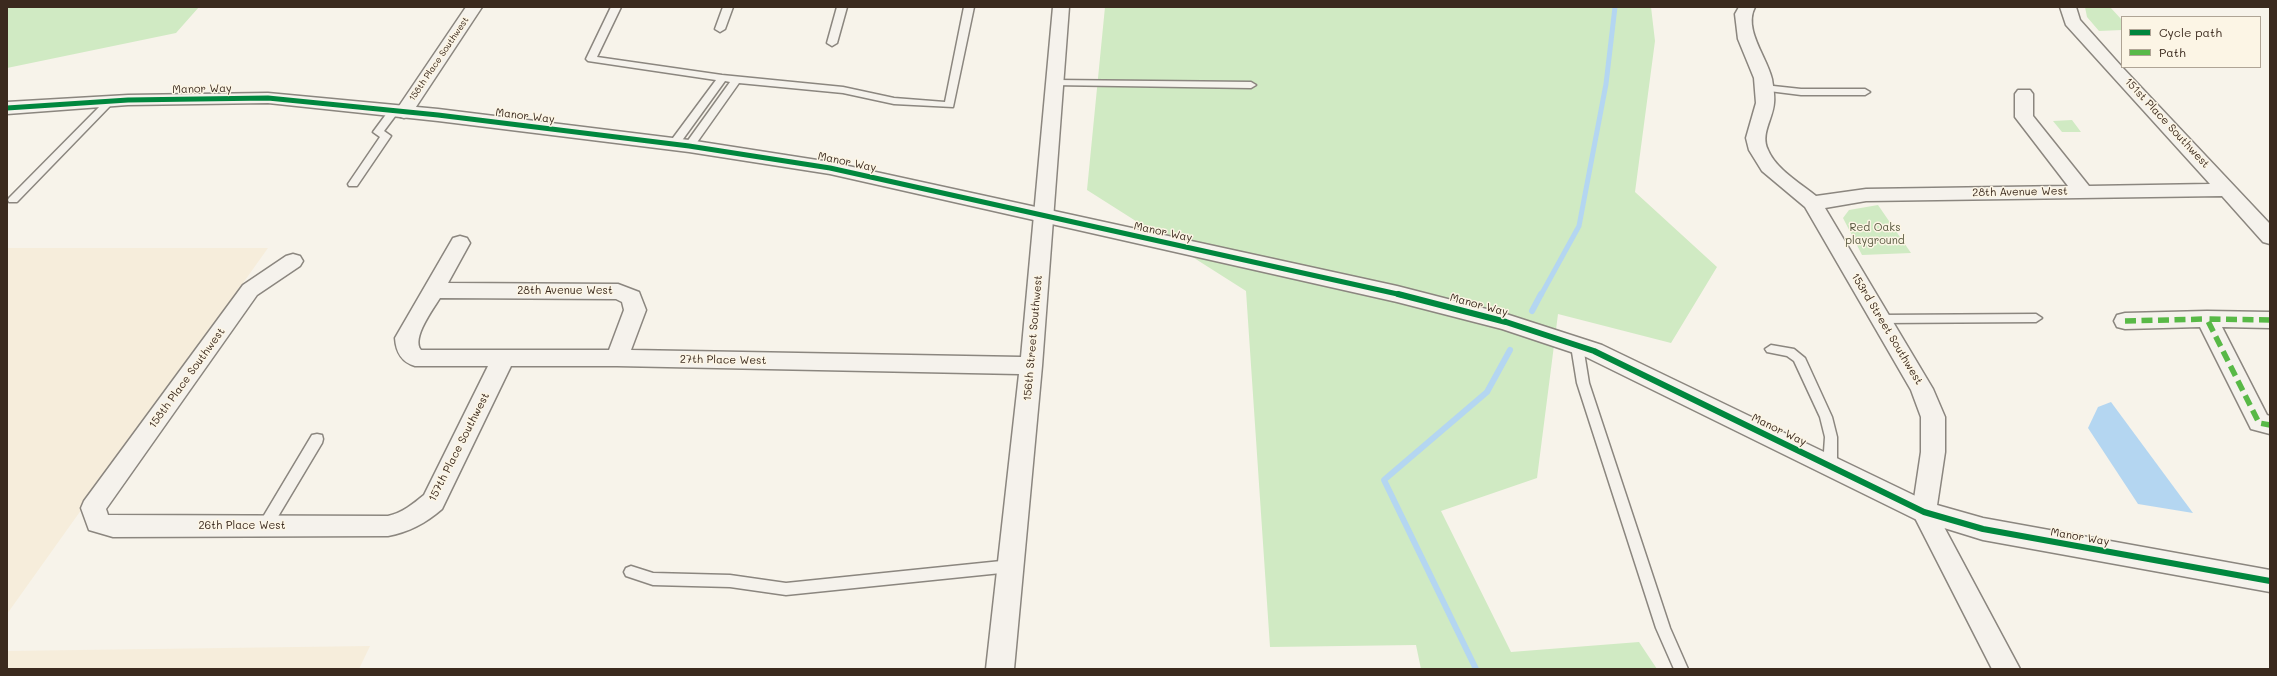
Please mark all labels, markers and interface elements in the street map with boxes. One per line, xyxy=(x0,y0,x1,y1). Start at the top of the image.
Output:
street label: 158th Place Southwest xyxy=(407,15,471,103)
legend xyxy=(2121,16,2261,68)
text: Cycle path xyxy=(2159,24,2222,40)
text: Path xyxy=(2159,44,2186,60)
street label: 151st Place Southwest xyxy=(2122,75,2212,171)
street label: Manor Way xyxy=(172,82,232,96)
street label: Manor Way xyxy=(495,106,555,126)
street label: Manor Way xyxy=(817,149,877,175)
street label: 28th Avenue West xyxy=(1972,185,2068,199)
street label: Manor Way xyxy=(1133,219,1193,245)
park label: Red Oaks playground xyxy=(1845,221,1905,247)
street label: 153rd Street Southwest xyxy=(1848,271,1926,387)
street label: 156th Street Southwest xyxy=(1021,274,1045,402)
street label: 28th Avenue West xyxy=(517,284,613,298)
street label: Manor Way xyxy=(1449,291,1509,319)
street label: 158th Place Southwest xyxy=(146,325,228,431)
street label: 27th Place West xyxy=(680,353,766,367)
street label: 157th Place Southwest xyxy=(426,390,492,504)
street label: Manor Way xyxy=(1749,411,1809,449)
street label: 26th Place West xyxy=(198,519,286,533)
street label: Manor Way xyxy=(2050,525,2110,549)

